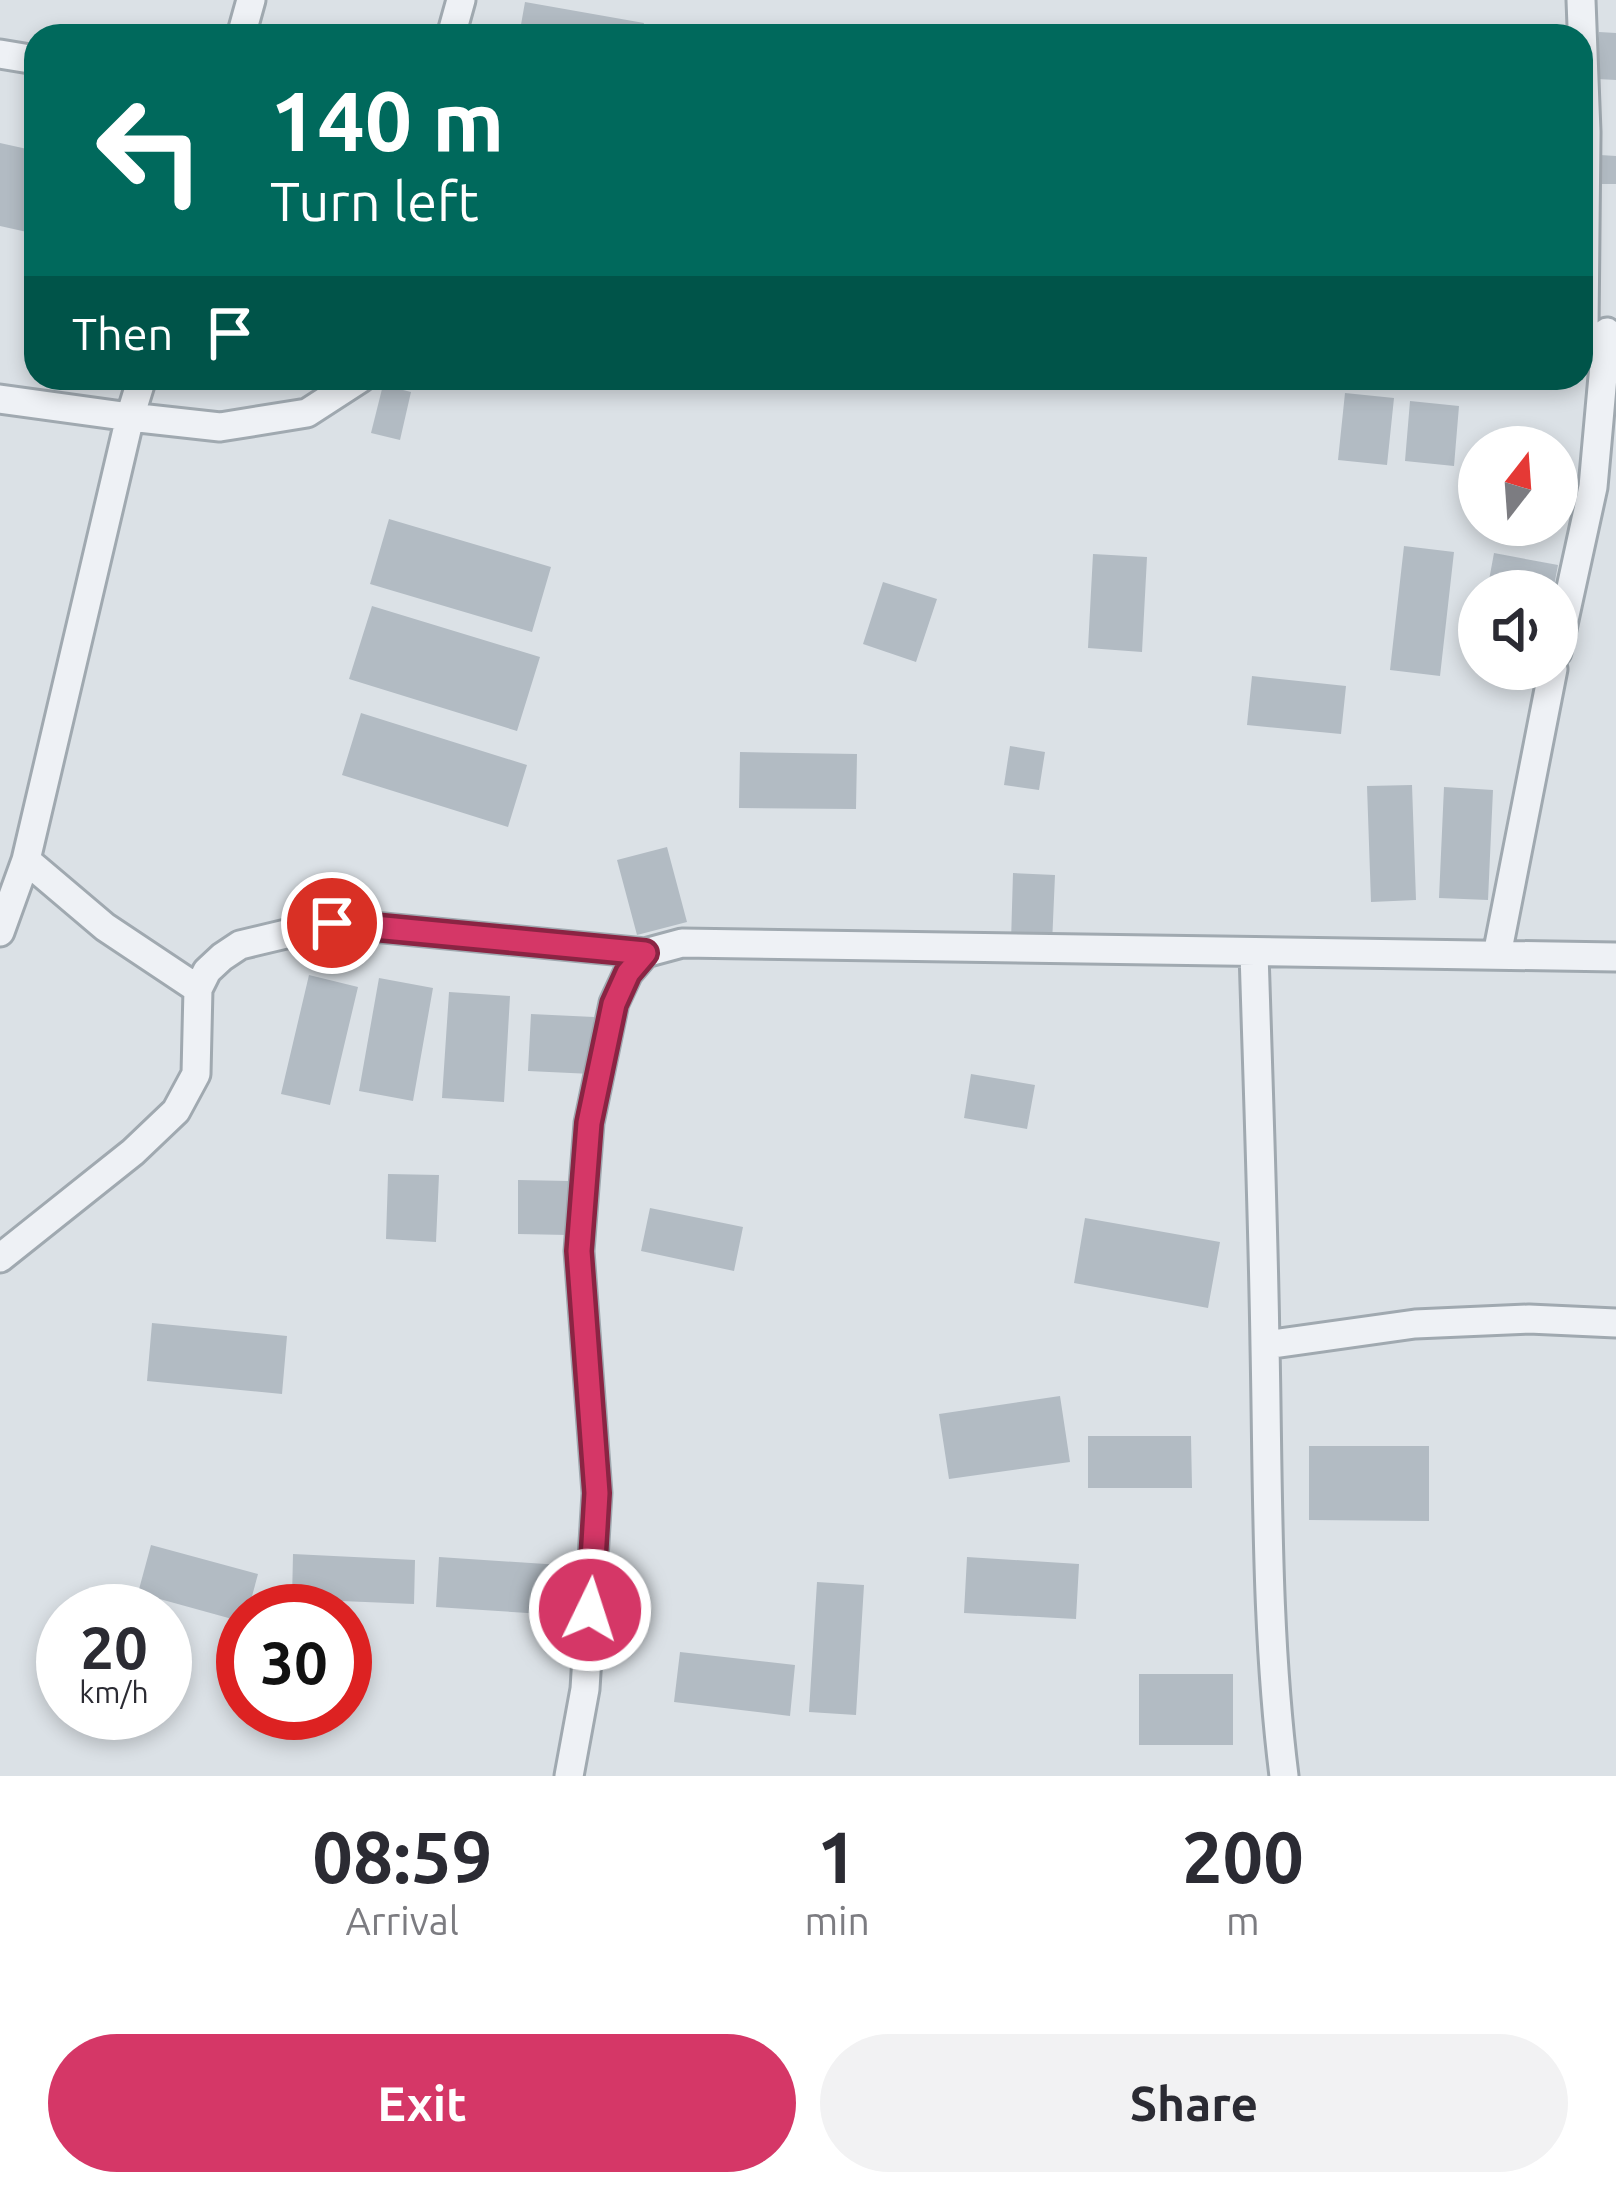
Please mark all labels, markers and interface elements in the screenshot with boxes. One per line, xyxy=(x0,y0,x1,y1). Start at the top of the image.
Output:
icon: left xyxy=(72,72,228,228)
text: 140 m xyxy=(270,73,504,167)
text: Turn left xyxy=(270,171,479,231)
icon: arrive xyxy=(197,300,263,366)
text: Then xyxy=(72,308,173,359)
north arrow xyxy=(1458,426,1578,546)
map controls xyxy=(1458,426,1578,690)
button: sound xyxy=(1458,570,1578,690)
pin xyxy=(281,872,383,974)
icon: arrive xyxy=(299,890,365,956)
position arrow xyxy=(527,1547,653,1673)
speed limit sign: 30 xyxy=(216,1584,372,1740)
text: 20 xyxy=(80,1613,148,1680)
text: km/h xyxy=(79,1675,149,1709)
text: 08:59 xyxy=(312,1816,492,1897)
text: 1 xyxy=(817,1816,857,1897)
text: 200 xyxy=(1182,1816,1304,1897)
text: Arrival xyxy=(345,1899,459,1942)
text: min xyxy=(804,1899,870,1942)
text: m xyxy=(1226,1899,1260,1942)
button: Exit xyxy=(48,2034,796,2172)
button: Share xyxy=(820,2034,1568,2172)

